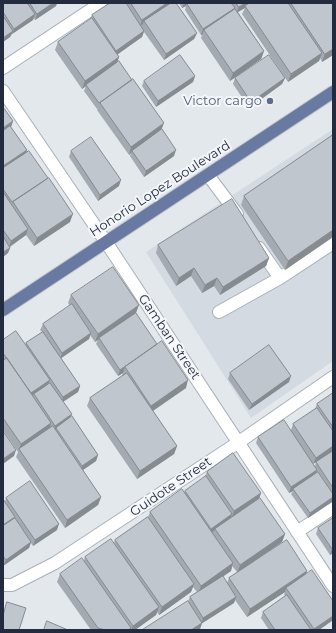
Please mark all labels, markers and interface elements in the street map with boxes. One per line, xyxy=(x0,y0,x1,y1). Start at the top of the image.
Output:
place label: Victor cargo xyxy=(183,93,262,109)
marker: Victor cargo xyxy=(265,96,275,106)
street label: Honorio Lopez Boulevard xyxy=(87,138,233,240)
street label: Gamban Street xyxy=(135,291,203,383)
street label: Guidote Street xyxy=(127,454,215,520)

